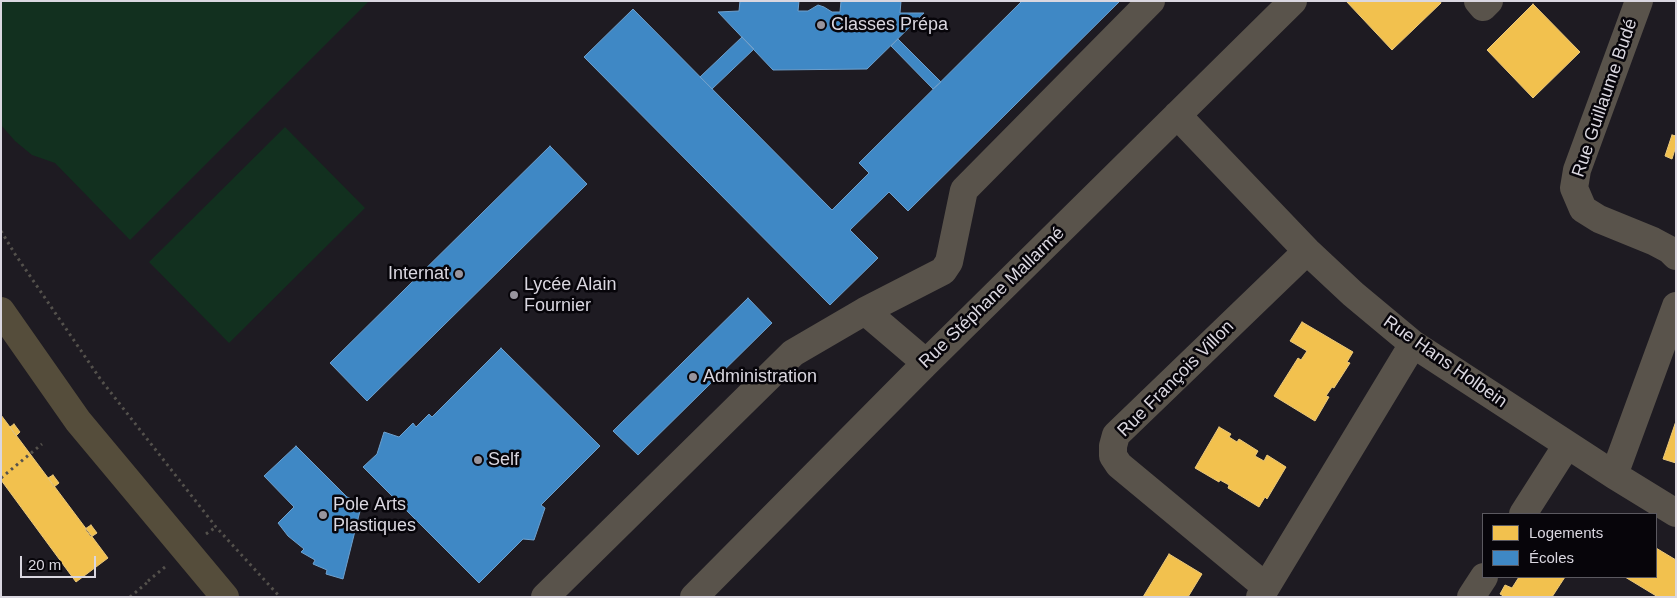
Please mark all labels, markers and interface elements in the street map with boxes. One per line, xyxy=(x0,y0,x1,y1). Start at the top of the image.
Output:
place label: Classes Prépa xyxy=(831,14,948,36)
street label: Rue Guillaume Budé xyxy=(1568,16,1642,180)
marker: Classes Prépa xyxy=(815,19,827,31)
street label: Rue Stéphane Mallarmé xyxy=(915,223,1069,373)
place label: Internat xyxy=(388,263,449,285)
marker: Internat xyxy=(453,268,465,280)
place label: Lycée Alain Fournier xyxy=(524,274,616,316)
marker: Lycée Alain Fournier xyxy=(508,289,520,301)
street label: Rue Hans Holbein xyxy=(1379,311,1511,413)
street label: Rue François Villon xyxy=(1113,316,1239,442)
place label: Administration xyxy=(703,366,817,388)
marker: Administration xyxy=(687,371,699,383)
place label: Self xyxy=(488,449,519,471)
marker: Self xyxy=(472,454,484,466)
place label: Pole Arts Plastiques xyxy=(333,494,416,536)
marker: Pole Arts Plastiques xyxy=(317,509,329,521)
legend xyxy=(1482,513,1657,578)
text: Logements xyxy=(1529,524,1603,541)
scale bar xyxy=(22,546,99,578)
text: Écoles xyxy=(1529,549,1574,566)
text: 20 m xyxy=(28,556,61,573)

